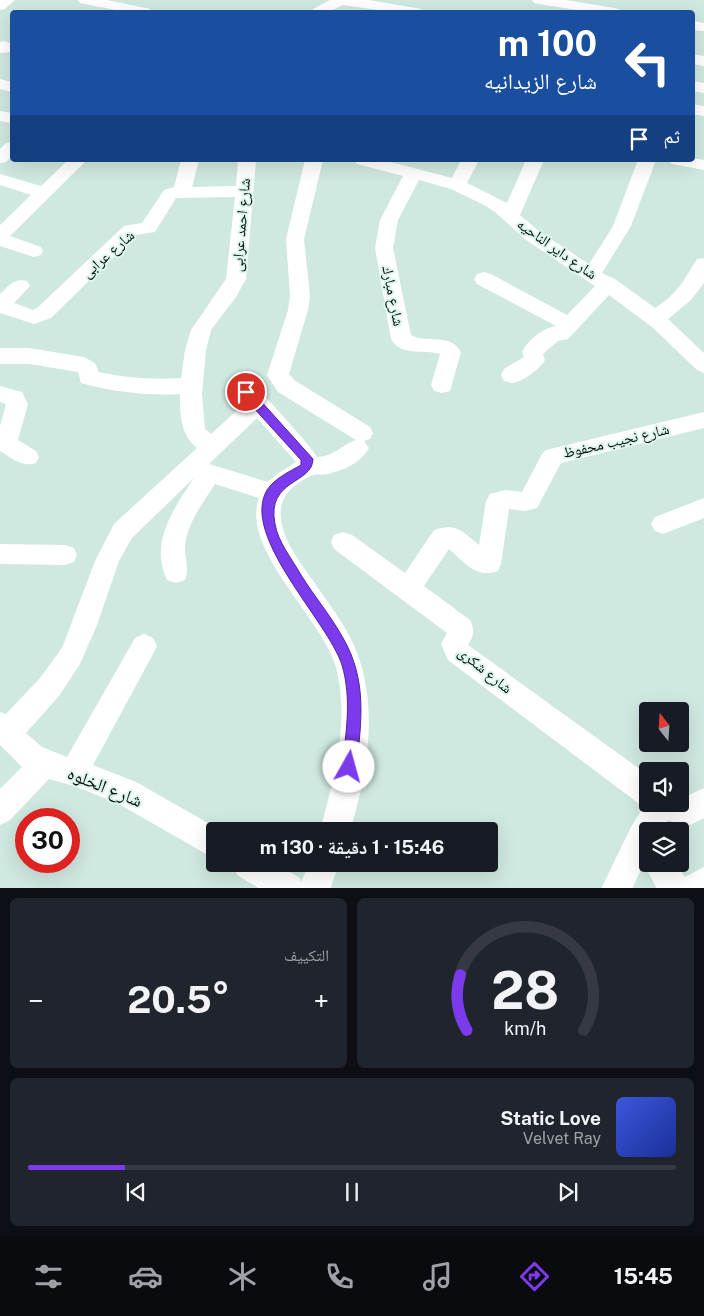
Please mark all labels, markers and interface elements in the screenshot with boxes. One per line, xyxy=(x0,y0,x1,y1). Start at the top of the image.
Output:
text: 100 m xyxy=(498,23,597,64)
icon: left xyxy=(615,30,680,95)
text: شارع الزيدانيه xyxy=(484,68,597,94)
icon: arrive xyxy=(625,125,653,153)
text: ثم xyxy=(663,125,680,147)
street label: شارع احمد عرابى xyxy=(228,177,255,273)
street label: شارع داير الناحيه xyxy=(513,215,601,284)
street label: شارع عرابى xyxy=(78,226,139,282)
street label: شارع مبارك xyxy=(377,264,408,328)
pin xyxy=(225,371,267,413)
icon: arrive xyxy=(232,378,260,406)
street label: شارع نجيب محفوظ xyxy=(561,420,671,463)
street label: شارع شكرى xyxy=(454,643,516,698)
north arrow xyxy=(639,702,689,752)
map controls xyxy=(639,702,689,872)
position arrow xyxy=(322,740,374,792)
street label: شارع الخلوه xyxy=(64,762,146,812)
button: sound xyxy=(639,762,689,812)
speed limit sign: 30 xyxy=(15,808,80,873)
button: layers xyxy=(639,822,689,872)
text: 15:46 · 1 دقيقة · 130 m xyxy=(260,836,444,858)
text: التكييف xyxy=(284,946,329,965)
text: 28 xyxy=(492,960,559,1021)
text: 20.5° xyxy=(127,977,230,1022)
text: − xyxy=(28,984,44,1017)
text: + xyxy=(313,984,329,1017)
text: km/h xyxy=(504,1018,547,1039)
text: Static Love xyxy=(500,1107,601,1129)
text: Velvet Ray xyxy=(523,1129,601,1148)
icon: previous xyxy=(122,1178,150,1206)
icon: pause xyxy=(338,1178,366,1206)
icon: next xyxy=(554,1178,582,1206)
icon: filters xyxy=(31,1259,66,1294)
icon: car xyxy=(128,1259,163,1294)
icon: climate xyxy=(225,1259,260,1294)
icon: phone xyxy=(322,1259,357,1294)
icon: music xyxy=(420,1259,455,1294)
icon: directions xyxy=(517,1259,552,1294)
text: 15:45 xyxy=(614,1263,673,1289)

